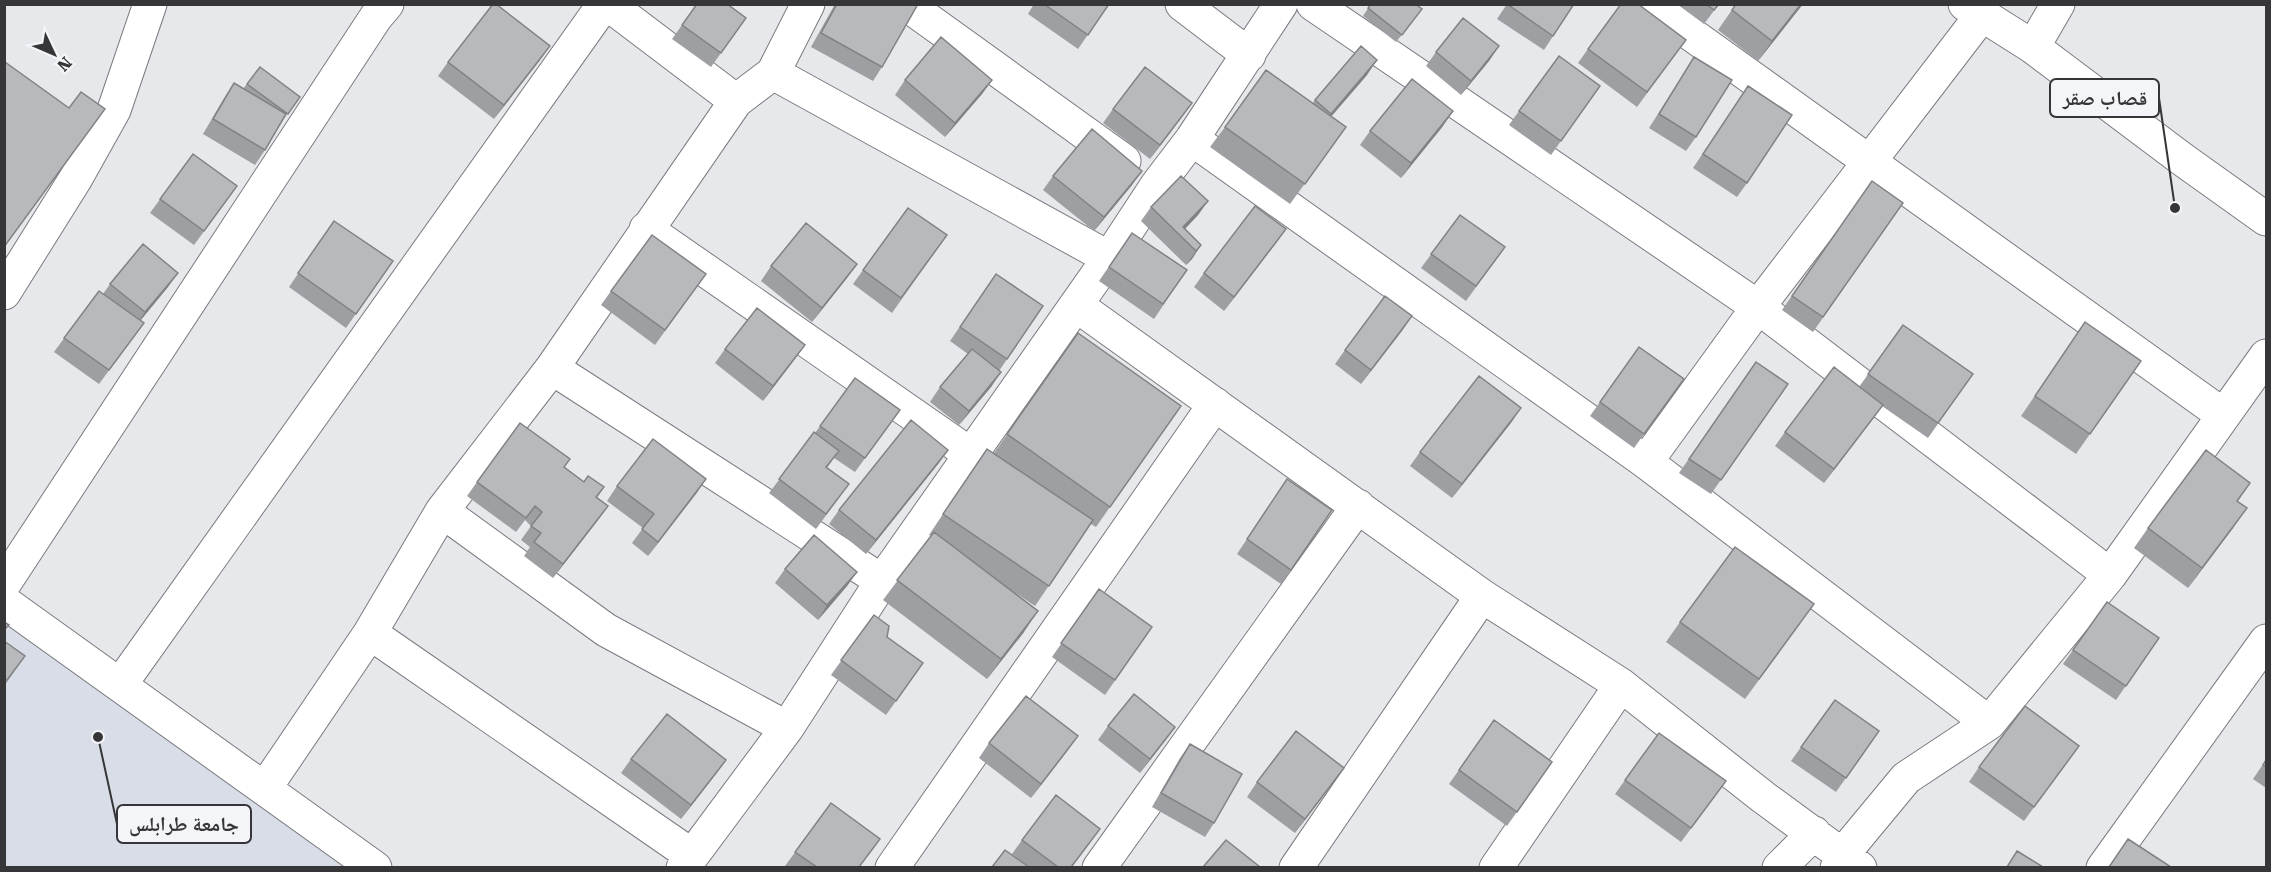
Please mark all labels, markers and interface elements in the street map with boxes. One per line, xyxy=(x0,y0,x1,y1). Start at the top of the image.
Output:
north arrow xyxy=(24,24,84,84)
text: N xyxy=(53,53,76,75)
callout: قصاب صقر xyxy=(2050,79,2159,117)
text: قصاب صقر xyxy=(2062,86,2147,110)
callout: جامعة طرابلس xyxy=(117,805,251,843)
text: جامعة طرابلس xyxy=(129,812,239,837)

